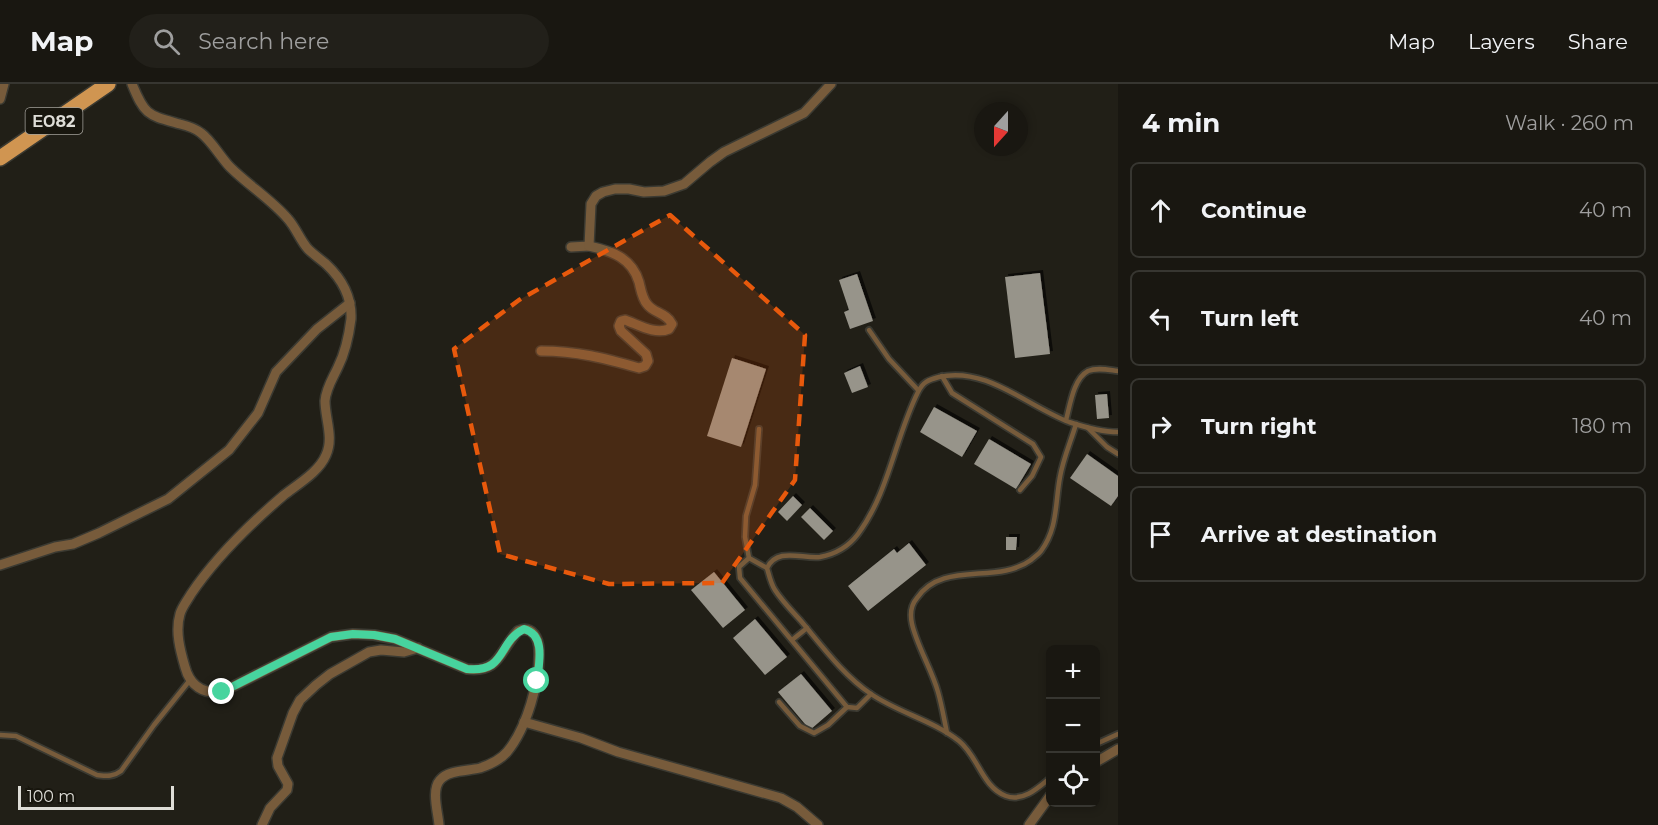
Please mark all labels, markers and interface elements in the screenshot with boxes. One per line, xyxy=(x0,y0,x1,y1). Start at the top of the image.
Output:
search box xyxy=(129,14,549,68)
text: Map xyxy=(30,24,93,58)
icon: search xyxy=(150,25,183,58)
text: Search here xyxy=(198,28,329,55)
text: Map xyxy=(1388,29,1435,54)
text: Layers xyxy=(1468,29,1535,54)
text: Share xyxy=(1568,29,1628,54)
north arrow xyxy=(974,102,1028,156)
text: 4 min xyxy=(1142,107,1220,139)
road number: ΕΟ82 xyxy=(26,108,82,134)
text: Walk · 260 m xyxy=(1505,111,1634,135)
icon: ahead xyxy=(1144,194,1177,227)
text: Continue xyxy=(1201,197,1307,224)
text: 40 m xyxy=(1579,198,1632,222)
icon: left xyxy=(1144,302,1177,335)
text: Turn left xyxy=(1201,305,1299,332)
text: 40 m xyxy=(1579,306,1632,330)
icon: right xyxy=(1144,410,1177,443)
text: Turn right xyxy=(1201,413,1316,440)
text: 180 m xyxy=(1572,414,1632,438)
icon: arrive xyxy=(1144,518,1177,551)
text: Arrive at destination xyxy=(1201,521,1437,548)
map controls xyxy=(1046,645,1100,807)
button: + xyxy=(1046,645,1100,699)
route start xyxy=(523,667,549,693)
route end xyxy=(208,678,234,704)
button: − xyxy=(1046,699,1100,753)
button: locate xyxy=(1046,753,1100,807)
scale bar xyxy=(18,783,174,810)
text: 100 m xyxy=(27,787,75,806)

